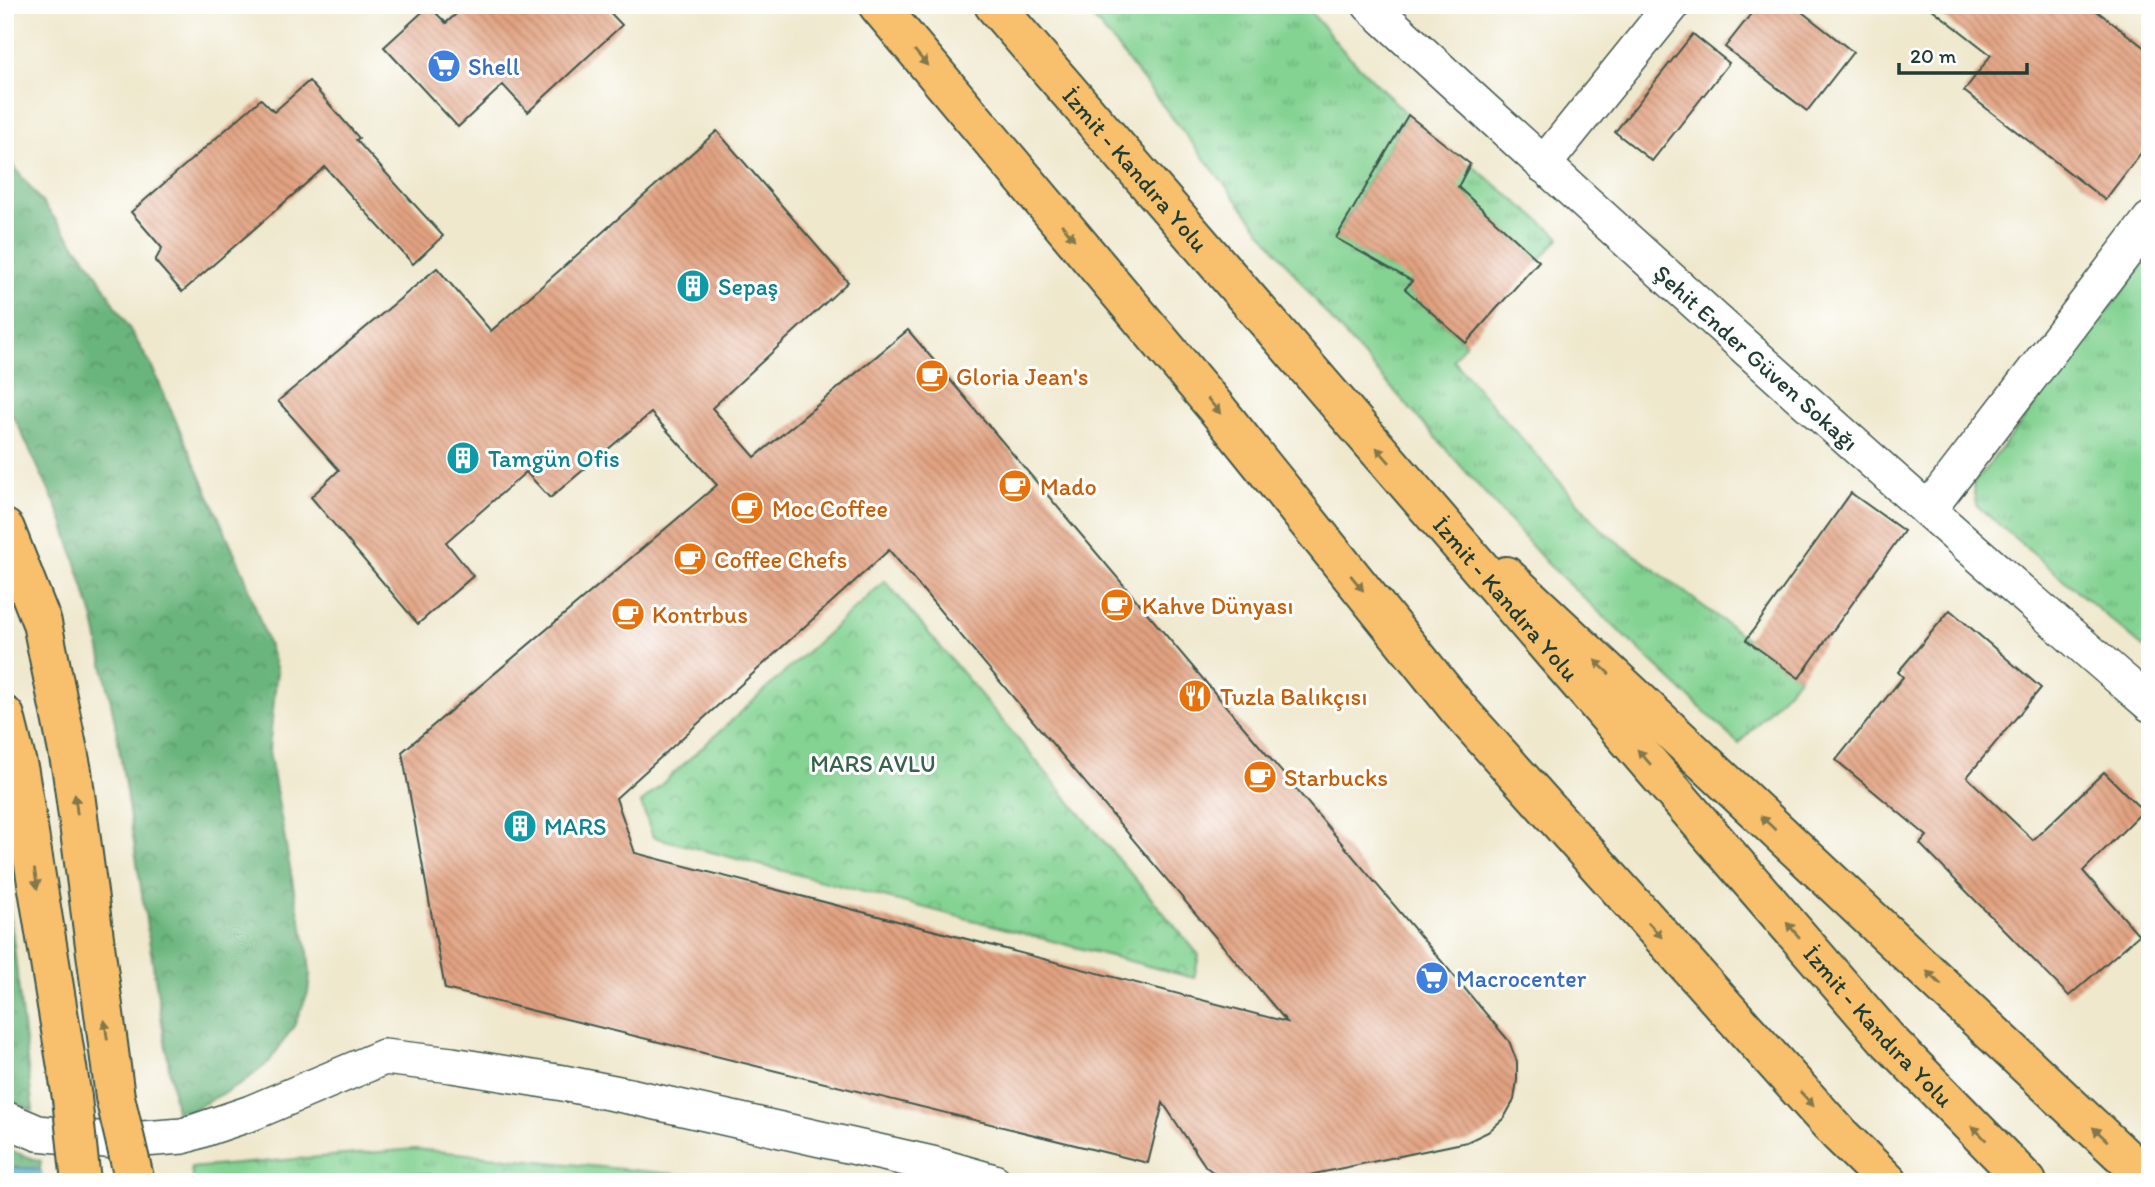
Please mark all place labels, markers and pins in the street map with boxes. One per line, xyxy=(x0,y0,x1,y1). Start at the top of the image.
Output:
supermarket icon: Shell xyxy=(425,47,463,85)
place label: Shell xyxy=(468,52,520,81)
building icon: Sepaş xyxy=(674,267,712,305)
place label: Sepaş xyxy=(718,272,778,301)
cafe icon: Gloria Jean's xyxy=(913,357,951,395)
place label: Gloria Jean's xyxy=(956,362,1088,391)
building icon: Tamgün Ofis xyxy=(444,439,482,477)
place label: Tamgün Ofis xyxy=(488,444,620,473)
cafe icon: Mado xyxy=(996,467,1034,505)
place label: Mado xyxy=(1040,472,1097,501)
cafe icon: Moc Coffee xyxy=(728,489,766,527)
place label: Moc Coffee xyxy=(772,494,888,523)
cafe icon: Coffee Chefs xyxy=(671,540,709,578)
place label: Coffee Chefs xyxy=(714,545,847,574)
cafe icon: Kahve Dünyası xyxy=(1098,586,1136,624)
place label: Kahve Dünyası xyxy=(1142,591,1293,620)
cafe icon: Kontrbus xyxy=(609,595,647,633)
place label: Kontrbus xyxy=(652,600,748,629)
restaurant icon: Tuzla Balıkçısı xyxy=(1176,677,1214,715)
place label: Tuzla Balıkçısı xyxy=(1220,682,1367,711)
cafe icon: Starbucks xyxy=(1241,758,1279,796)
place label: Starbucks xyxy=(1284,763,1388,792)
building icon: MARS xyxy=(501,807,539,845)
place label: MARS xyxy=(544,812,607,841)
supermarket icon: Macrocenter xyxy=(1413,959,1451,997)
place label: Macrocenter xyxy=(1456,964,1587,993)

